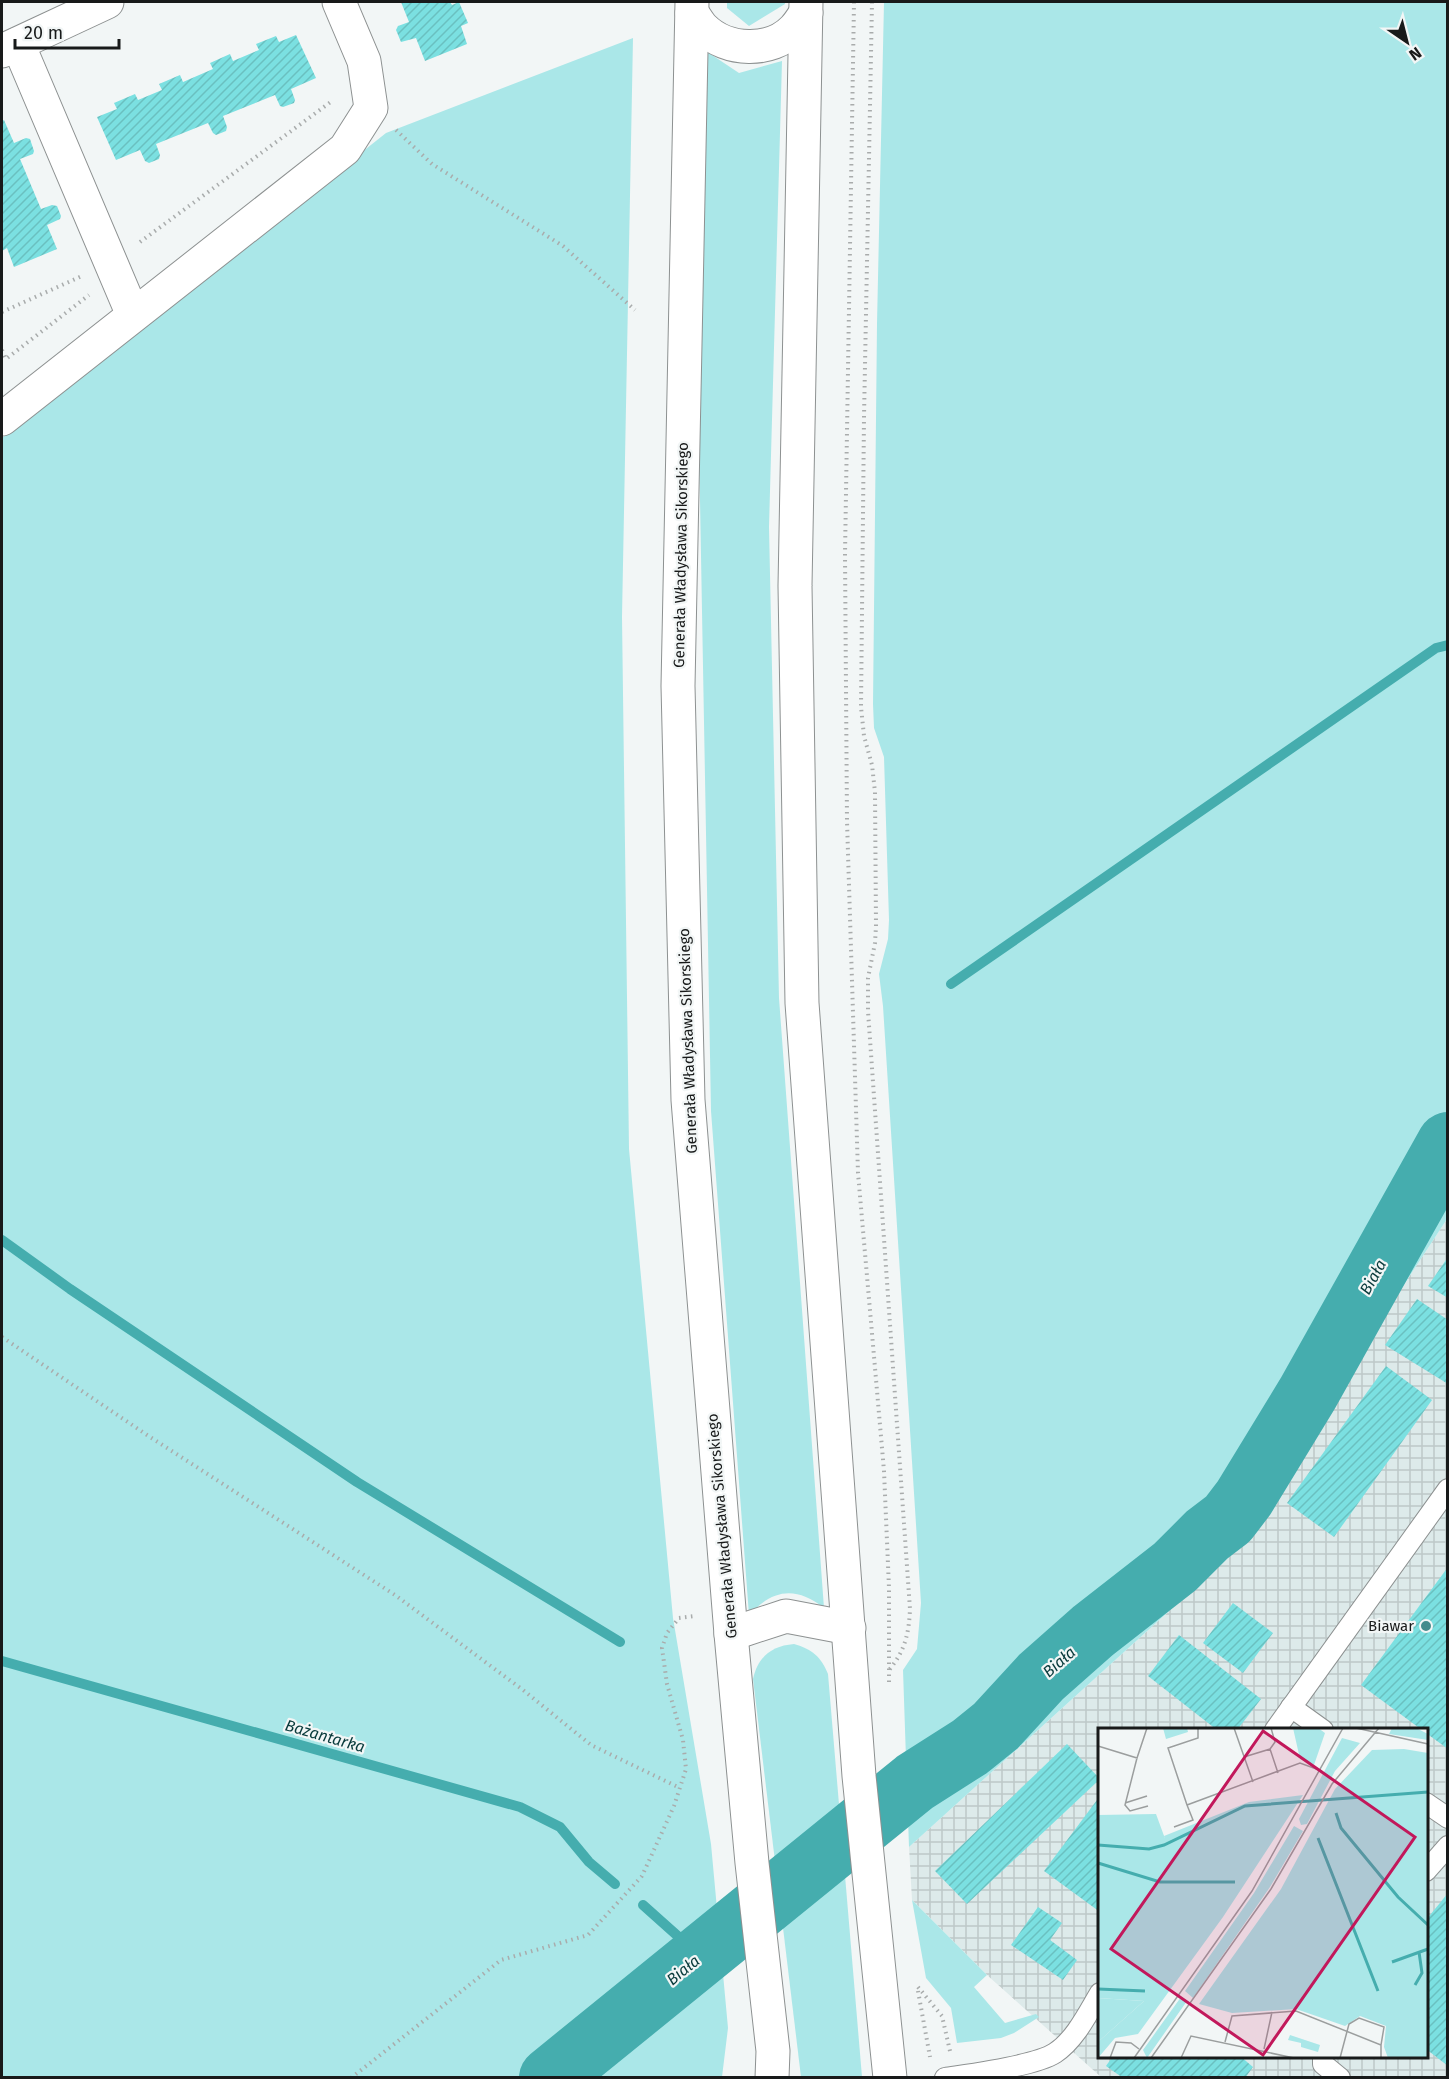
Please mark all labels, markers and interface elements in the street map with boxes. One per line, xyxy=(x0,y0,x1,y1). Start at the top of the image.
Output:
scale bar xyxy=(15,12,118,50)
north arrow xyxy=(1377,12,1437,72)
text: 20 m xyxy=(24,22,63,44)
text: N xyxy=(1406,43,1425,65)
street label: Generała Władysława Sikorskiego xyxy=(670,442,692,668)
street label: Generała Władysława Sikorskiego xyxy=(675,928,701,1154)
water label: Biała xyxy=(1356,1256,1390,1298)
street label: Generała Władysława Sikorskiego xyxy=(703,1413,741,1639)
place label: Biawar xyxy=(1368,1617,1414,1635)
marker: Biawar xyxy=(1419,1619,1433,1633)
water label: Biała xyxy=(1039,1643,1079,1681)
water label: Bażantarka xyxy=(283,1716,367,1756)
inset map xyxy=(1098,1728,1428,2058)
water label: Biała xyxy=(663,1951,703,1989)

